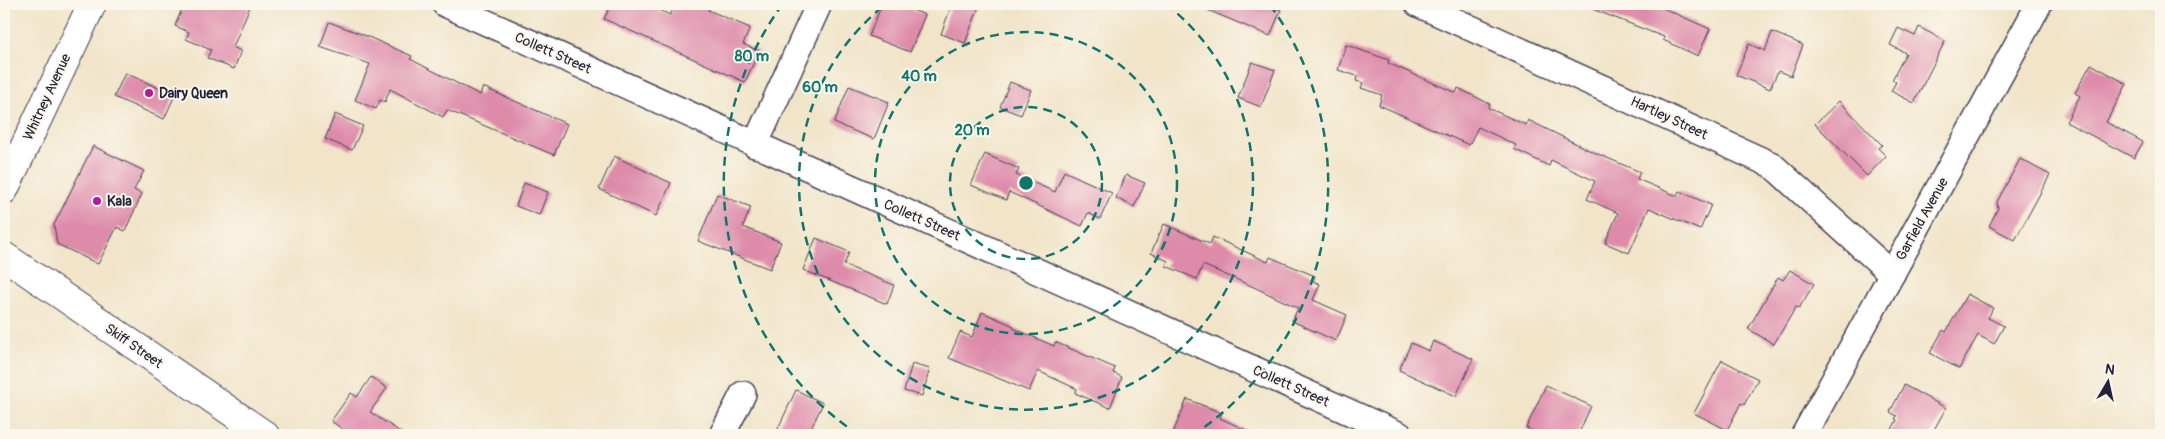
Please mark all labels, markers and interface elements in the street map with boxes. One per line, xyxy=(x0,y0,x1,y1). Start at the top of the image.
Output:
street label: Collett Street xyxy=(512,29,594,78)
text: 80 m xyxy=(735,47,769,66)
street label: Whitney Avenue xyxy=(19,51,75,143)
text: 40 m xyxy=(901,67,937,86)
text: 60 m xyxy=(802,78,838,97)
place label: Dairy Queen xyxy=(159,85,228,102)
marker: Dairy Queen xyxy=(143,87,155,99)
street label: Hartley Street xyxy=(1628,93,1711,143)
text: 20 m xyxy=(954,121,990,140)
centre of rings xyxy=(1017,174,1035,192)
street label: Garfield Avenue xyxy=(1892,175,1952,263)
place label: Kala xyxy=(107,193,132,210)
marker: Kala xyxy=(91,195,103,207)
street label: Collett Street xyxy=(881,196,963,245)
street label: Skiff Street xyxy=(102,320,166,372)
north arrow xyxy=(2082,356,2132,406)
text: N xyxy=(2104,361,2116,379)
street label: Collett Street xyxy=(1250,362,1332,411)

